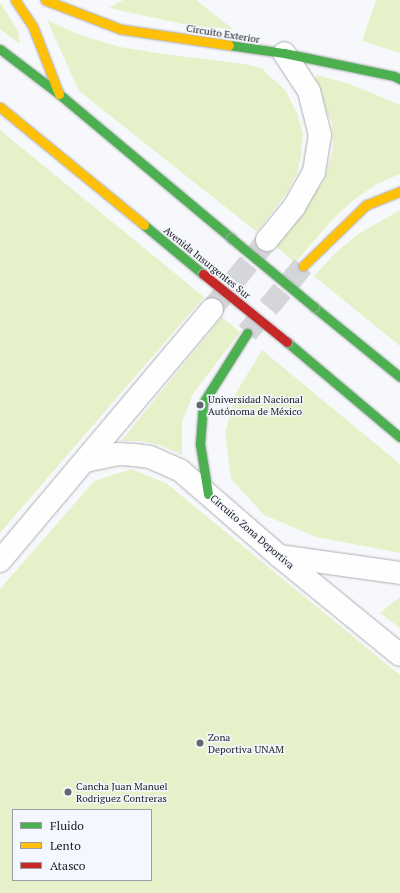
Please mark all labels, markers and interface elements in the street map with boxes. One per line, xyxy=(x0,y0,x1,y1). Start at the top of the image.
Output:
street label: Circuito Exterior xyxy=(185,22,261,46)
street label: Avenida Insurgentes Sur xyxy=(161,224,253,302)
place label: Universidad Nacional Autónoma de México xyxy=(208,393,303,416)
marker: Universidad Nacional Autónoma de México xyxy=(195,400,205,410)
street label: Circuito Zona Deportiva xyxy=(208,492,296,572)
place label: Zona Deportiva UNAM xyxy=(208,731,284,754)
marker: Zona Deportiva UNAM xyxy=(195,738,205,748)
place label: Cancha Juan Manuel Rodriguez Contreras xyxy=(76,780,167,804)
marker: Cancha Juan Manuel Rodriguez Contreras xyxy=(63,787,73,797)
legend xyxy=(12,809,152,881)
text: Fluido xyxy=(50,818,84,833)
text: Lento xyxy=(50,838,81,853)
text: Atasco xyxy=(50,858,85,873)

